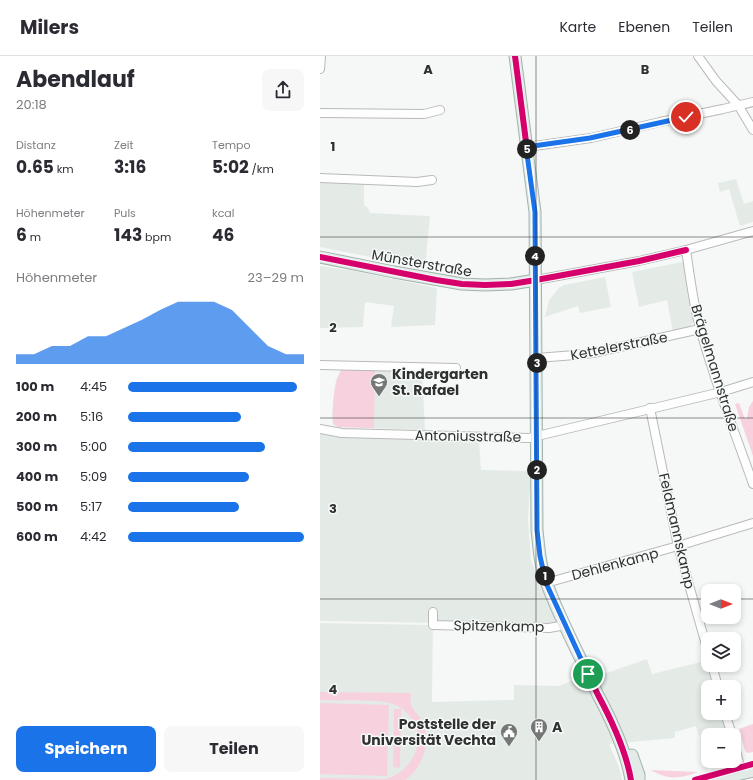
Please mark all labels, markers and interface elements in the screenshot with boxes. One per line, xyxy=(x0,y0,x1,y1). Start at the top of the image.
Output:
text: Milers xyxy=(20,14,79,41)
text: Karte xyxy=(559,17,596,37)
text: Ebenen xyxy=(618,17,670,37)
text: Teilen xyxy=(692,17,733,37)
text: A xyxy=(423,60,433,79)
text: B xyxy=(641,60,650,79)
text: Abendlauf xyxy=(16,64,135,95)
button: share xyxy=(262,69,304,111)
text: 20:18 xyxy=(16,95,47,114)
pin xyxy=(669,100,703,134)
icon: check xyxy=(675,106,697,128)
pin: 6 xyxy=(620,120,640,140)
text: 6 xyxy=(626,122,634,138)
text: Distanz xyxy=(16,137,56,153)
text: Zeit xyxy=(114,137,133,153)
text: Tempo xyxy=(212,137,251,153)
text: 1 xyxy=(331,137,335,156)
pin: 5 xyxy=(517,139,537,159)
text: 5 xyxy=(523,141,531,157)
text: 0.65 xyxy=(16,155,54,179)
text: 3:16 xyxy=(114,155,146,179)
text: 5:02 xyxy=(212,155,249,179)
text: km xyxy=(54,161,74,177)
text: /km xyxy=(249,161,274,177)
text: Höhenmeter xyxy=(16,205,85,221)
text: Puls xyxy=(114,205,136,221)
text: kcal xyxy=(212,205,234,221)
text: 6 xyxy=(16,223,27,247)
text: 143 xyxy=(114,223,142,247)
text: 46 xyxy=(212,223,234,247)
text: m xyxy=(27,229,41,245)
text: bpm xyxy=(142,229,171,245)
street label: Münsterstraße xyxy=(370,244,474,282)
pin: 4 xyxy=(525,246,545,266)
text: 4 xyxy=(531,248,539,264)
text: Höhenmeter xyxy=(16,268,97,287)
text: 23–29 m xyxy=(248,268,304,287)
street label: Brägelmannstraße xyxy=(686,302,744,434)
text: 2 xyxy=(329,318,337,337)
street label: Kettelerstraße xyxy=(569,327,670,365)
pin: 3 xyxy=(527,353,547,373)
text: 3 xyxy=(534,355,540,371)
place label: Kindergarten St. Rafael xyxy=(392,364,488,400)
school or university icon: Kindergarten St. Rafael xyxy=(369,372,389,397)
text: 100 m xyxy=(16,377,54,396)
text: 4:45 xyxy=(80,377,107,396)
text: 200 m xyxy=(16,407,57,426)
text: 5:16 xyxy=(80,407,103,426)
street label: Antoniusstraße xyxy=(415,425,522,447)
text: 300 m xyxy=(16,437,57,456)
text: 5:00 xyxy=(80,437,107,456)
pin: 2 xyxy=(527,460,547,480)
text: 2 xyxy=(534,462,540,478)
text: 400 m xyxy=(16,467,58,486)
text: 5:09 xyxy=(80,467,107,486)
street label: Feldmannskamp xyxy=(654,471,700,591)
text: 500 m xyxy=(16,497,58,516)
text: 5:17 xyxy=(80,497,102,516)
text: 3 xyxy=(329,499,337,518)
text: 600 m xyxy=(16,527,58,546)
text: 4:42 xyxy=(80,527,107,546)
street label: Dehlenkamp xyxy=(569,543,661,585)
pin: 1 xyxy=(535,566,555,586)
text: 1 xyxy=(543,568,547,584)
north arrow xyxy=(701,584,741,624)
map controls xyxy=(701,584,741,768)
street label: Spitzenkamp xyxy=(453,615,545,637)
button: layers xyxy=(701,632,741,672)
pin xyxy=(571,657,605,691)
icon: arrive xyxy=(577,663,599,685)
text: 4 xyxy=(329,680,338,699)
button: + xyxy=(701,680,741,720)
place label: Poststelle der Universität Vechta xyxy=(361,714,496,750)
building icon: A xyxy=(529,717,549,742)
place label: A xyxy=(552,717,563,737)
public building icon: Poststelle der Universität Vechta xyxy=(499,722,519,747)
button: Speichern xyxy=(16,726,156,772)
button: Teilen xyxy=(164,726,304,772)
button: − xyxy=(701,728,741,768)

